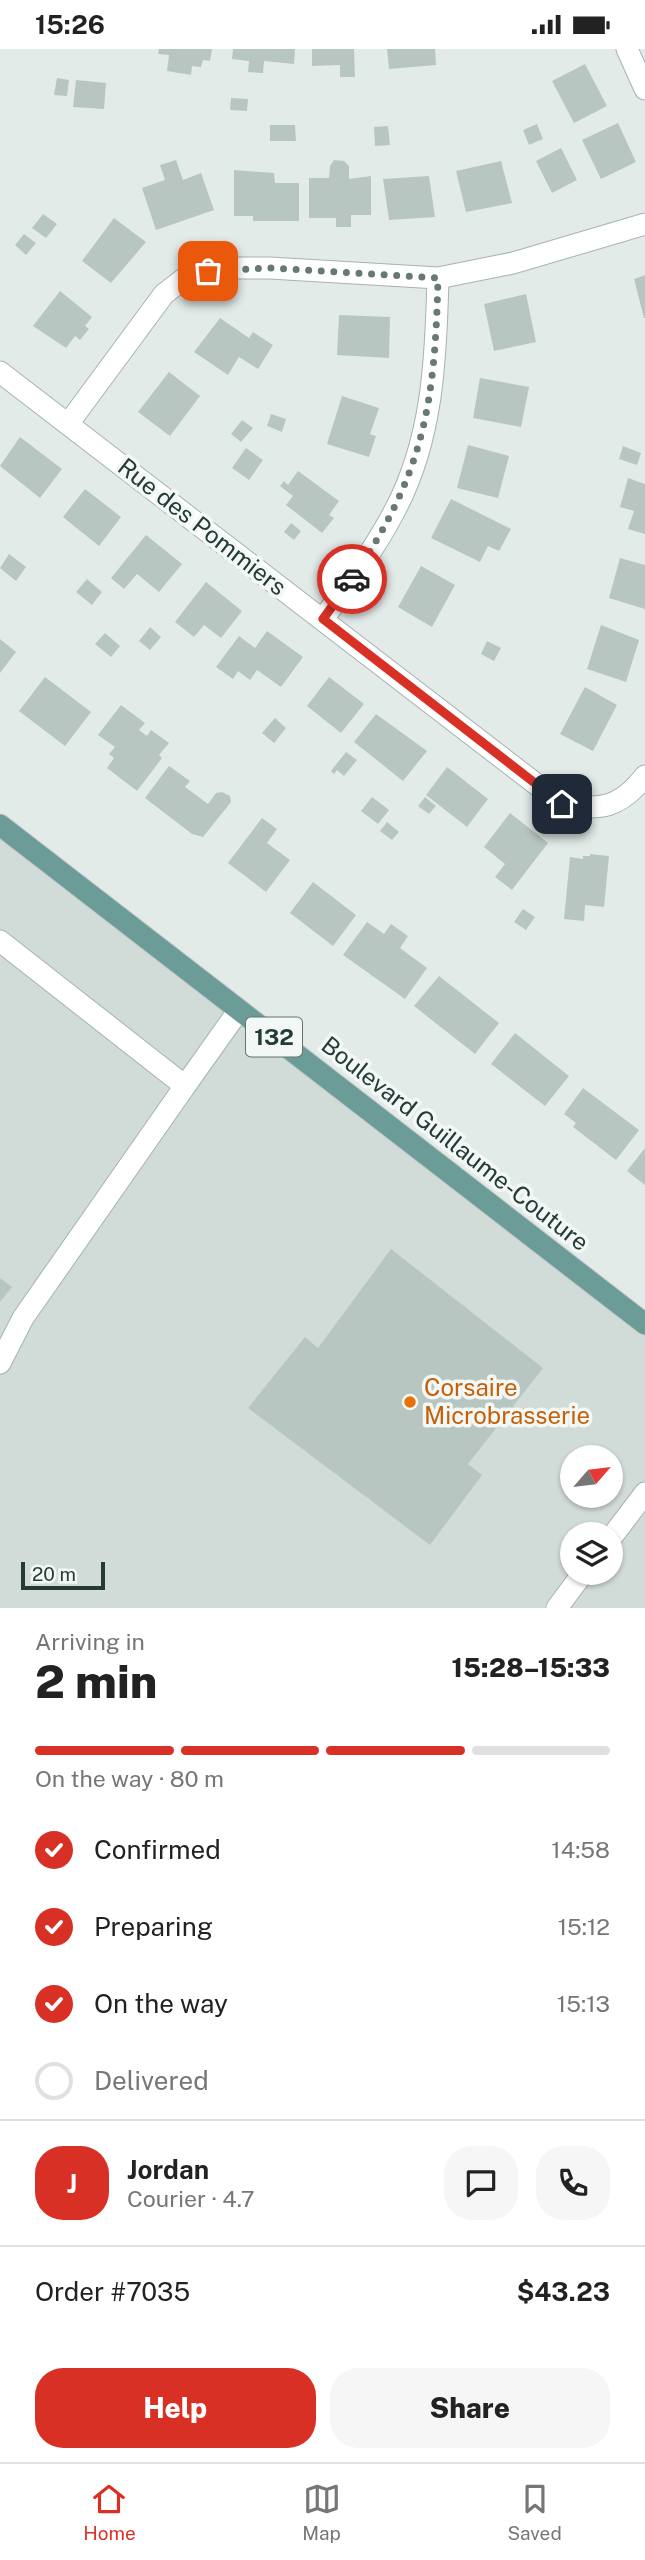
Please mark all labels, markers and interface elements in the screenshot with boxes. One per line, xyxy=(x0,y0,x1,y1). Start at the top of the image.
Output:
text: 15:26 xyxy=(35,9,105,40)
pin xyxy=(178,241,238,301)
icon: bag xyxy=(189,252,227,290)
street label: Rue des Pommiers xyxy=(113,452,292,601)
courier xyxy=(317,544,387,614)
icon: car xyxy=(333,560,371,598)
pin xyxy=(532,774,592,834)
icon: home xyxy=(543,785,581,823)
road number: 132 xyxy=(246,1017,302,1056)
street label: Boulevard Guillaume-Couture xyxy=(317,1030,595,1256)
place label: Corsaire Microbrasserie xyxy=(424,1373,590,1429)
marker: Corsaire Microbrasserie xyxy=(402,1394,418,1410)
north arrow xyxy=(560,1445,623,1509)
map controls xyxy=(560,1445,623,1585)
button: layers xyxy=(560,1522,623,1585)
scale bar xyxy=(21,1559,105,1591)
text: 20 m xyxy=(32,1563,76,1585)
text: Arriving in xyxy=(35,1628,145,1655)
text: 15:28–15:33 xyxy=(452,1652,610,1683)
text: 2 min xyxy=(35,1654,157,1708)
text: On the way · 80 m xyxy=(35,1765,224,1792)
icon: check xyxy=(35,1831,73,1869)
text: Confirmed xyxy=(94,1834,221,1865)
text: 14:58 xyxy=(551,1836,610,1863)
icon: check xyxy=(35,1908,73,1946)
text: Preparing xyxy=(94,1911,213,1942)
text: 15:12 xyxy=(558,1913,610,1940)
icon: check xyxy=(35,1985,73,2023)
text: On the way xyxy=(94,1988,228,2019)
text: 15:13 xyxy=(557,1990,610,2017)
text: Delivered xyxy=(94,2065,209,2096)
button: chat xyxy=(444,2146,518,2220)
button: phone xyxy=(536,2146,610,2220)
text: Jordan xyxy=(127,2154,209,2185)
text: J xyxy=(67,2168,77,2199)
text: Courier · 4.7 xyxy=(127,2185,255,2212)
text: Order #7035 xyxy=(35,2276,190,2307)
text: $43.23 xyxy=(517,2276,610,2307)
button: Help xyxy=(35,2368,316,2448)
button: Share xyxy=(330,2368,610,2448)
tab: Home xyxy=(83,2480,136,2544)
tab: Map xyxy=(302,2480,341,2544)
tab: Saved xyxy=(507,2480,562,2544)

